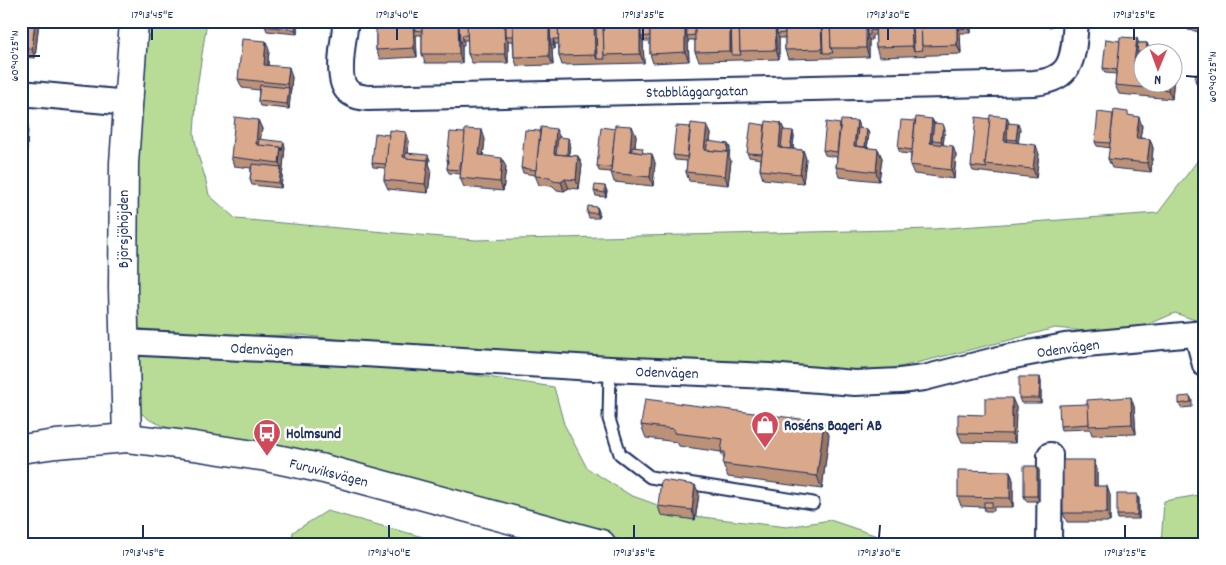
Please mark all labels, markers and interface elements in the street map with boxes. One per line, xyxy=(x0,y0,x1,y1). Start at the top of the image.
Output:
text: 17°13'45"E xyxy=(131,7,173,24)
text: 17°13'40"E xyxy=(376,7,419,24)
text: 17°13'35"E xyxy=(622,7,665,24)
text: 17°13'30"E xyxy=(867,7,910,24)
text: 17°13'25"E xyxy=(1113,7,1156,24)
text: 60°40'25"N xyxy=(7,30,24,82)
north arrow xyxy=(1134,42,1184,92)
text: 60°40'25"N xyxy=(1205,51,1222,103)
text: N xyxy=(1154,69,1161,89)
street label: Stabbläggargatan xyxy=(646,81,748,105)
street label: Björsjöhöjden xyxy=(114,190,136,268)
street label: Odenvägen xyxy=(1036,335,1101,365)
street label: Odenvägen xyxy=(230,338,294,364)
street label: Odenvägen xyxy=(635,362,699,386)
shop icon: Roséns Bageri AB xyxy=(750,410,780,449)
place label: Roséns Bageri AB xyxy=(784,416,882,438)
bus stop icon: Holmsund xyxy=(252,418,282,457)
place label: Holmsund xyxy=(286,424,341,446)
street label: Furuviksvägen xyxy=(287,454,370,494)
text: 17°13'45"E xyxy=(122,545,164,562)
text: 17°13'40"E xyxy=(368,545,411,562)
text: 17°13'35"E xyxy=(613,545,656,562)
text: 17°13'30"E xyxy=(858,545,901,562)
text: 17°13'25"E xyxy=(1104,545,1147,562)

